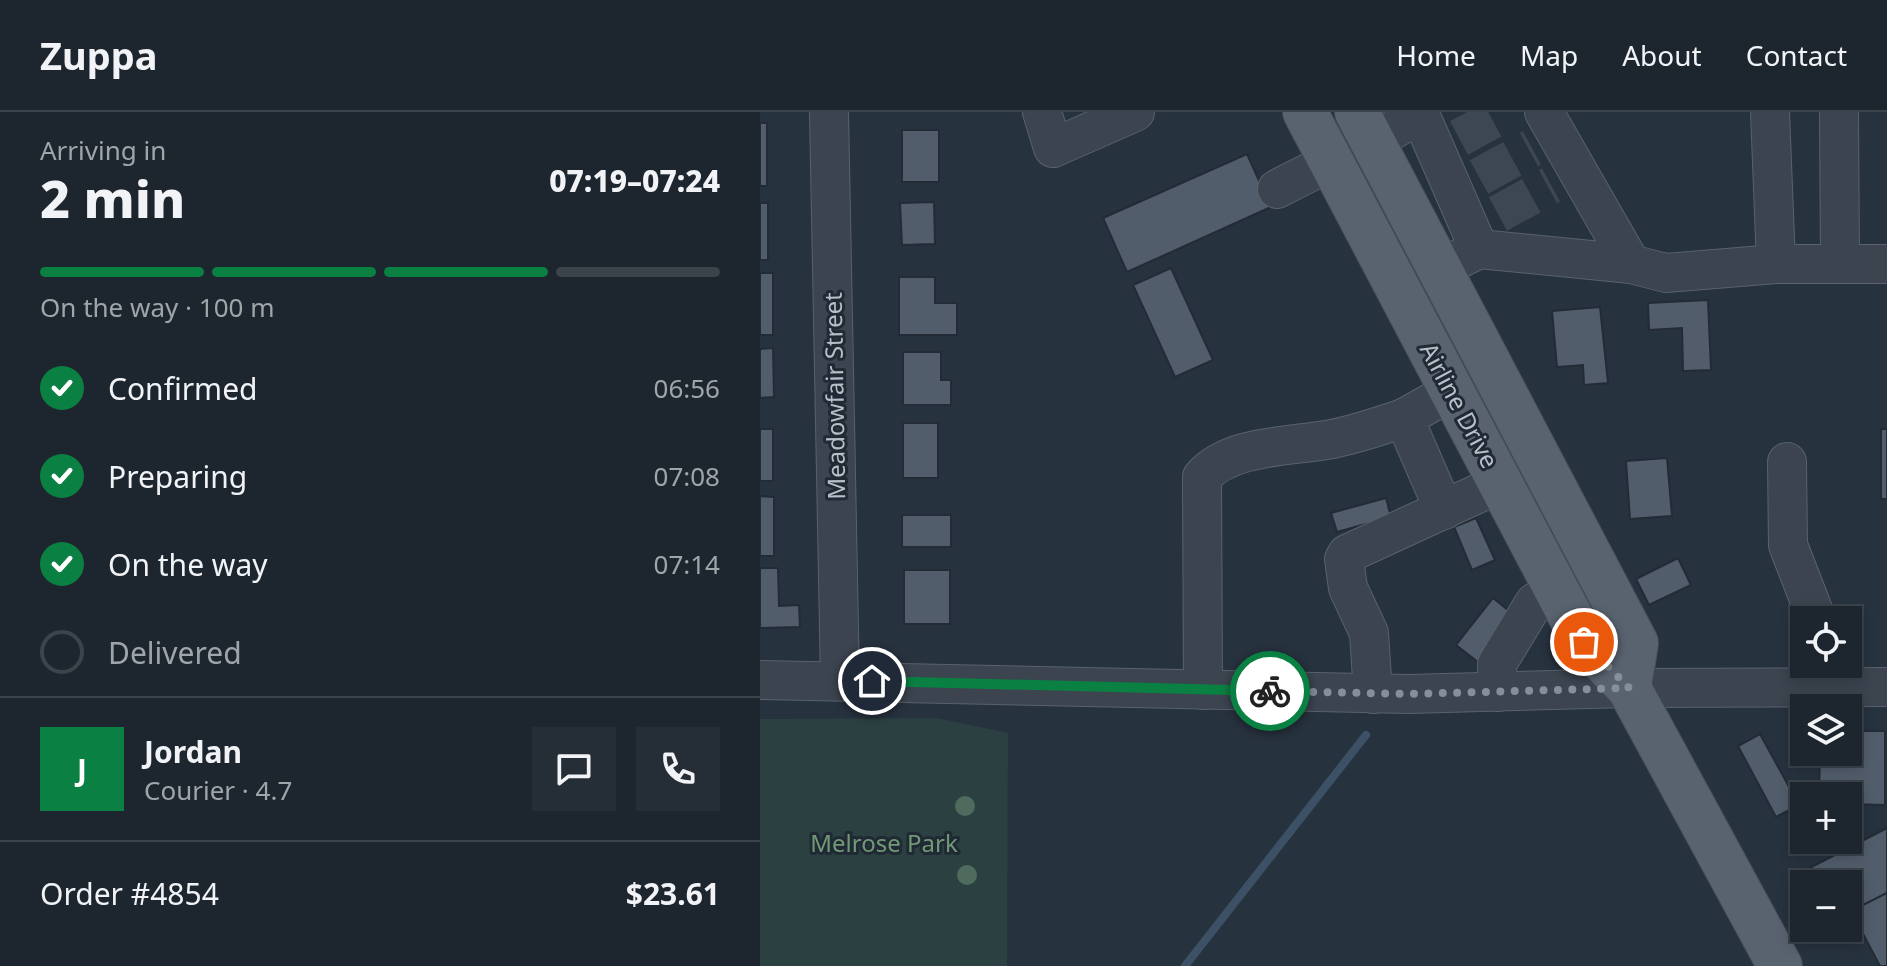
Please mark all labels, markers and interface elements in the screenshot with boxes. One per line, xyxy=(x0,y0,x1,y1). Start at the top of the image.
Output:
text: Zuppa xyxy=(40,29,158,81)
text: Home xyxy=(1396,36,1476,74)
text: Map xyxy=(1520,36,1578,74)
text: About xyxy=(1622,36,1702,74)
text: Contact xyxy=(1746,36,1847,74)
text: Arriving in xyxy=(40,132,166,168)
text: 07:19–07:24 xyxy=(549,160,720,201)
text: 2 min xyxy=(40,162,185,233)
text: On the way · 100 m xyxy=(40,289,274,325)
street label: Meadowfair Street xyxy=(816,292,852,500)
street label: Airline Drive xyxy=(1413,336,1507,474)
icon: check xyxy=(40,366,84,410)
text: Confirmed xyxy=(108,368,258,409)
text: 06:56 xyxy=(654,370,720,406)
icon: check xyxy=(40,454,84,498)
text: Preparing xyxy=(108,456,247,497)
text: 07:08 xyxy=(654,458,720,494)
icon: check xyxy=(40,542,84,586)
text: On the way xyxy=(108,544,268,585)
text: 07:14 xyxy=(654,546,720,582)
map controls xyxy=(1790,606,1862,942)
button: locate xyxy=(1790,606,1862,678)
pin xyxy=(1550,608,1618,676)
icon: bag xyxy=(1562,620,1606,664)
text: Delivered xyxy=(108,632,242,673)
pin xyxy=(838,647,906,715)
courier xyxy=(1230,651,1310,731)
icon: home xyxy=(850,659,894,703)
icon: bike xyxy=(1248,669,1292,713)
button: layers xyxy=(1790,694,1862,766)
button: chat xyxy=(532,727,616,811)
button: phone xyxy=(636,727,720,811)
text: Jordan xyxy=(144,731,242,772)
text: J xyxy=(77,749,87,790)
text: Courier · 4.7 xyxy=(144,772,292,808)
button: + xyxy=(1790,782,1862,854)
park label: Melrose Park xyxy=(810,826,958,859)
button: − xyxy=(1790,870,1862,942)
text: Order #4854 xyxy=(40,873,219,914)
text: $23.61 xyxy=(626,873,720,914)

